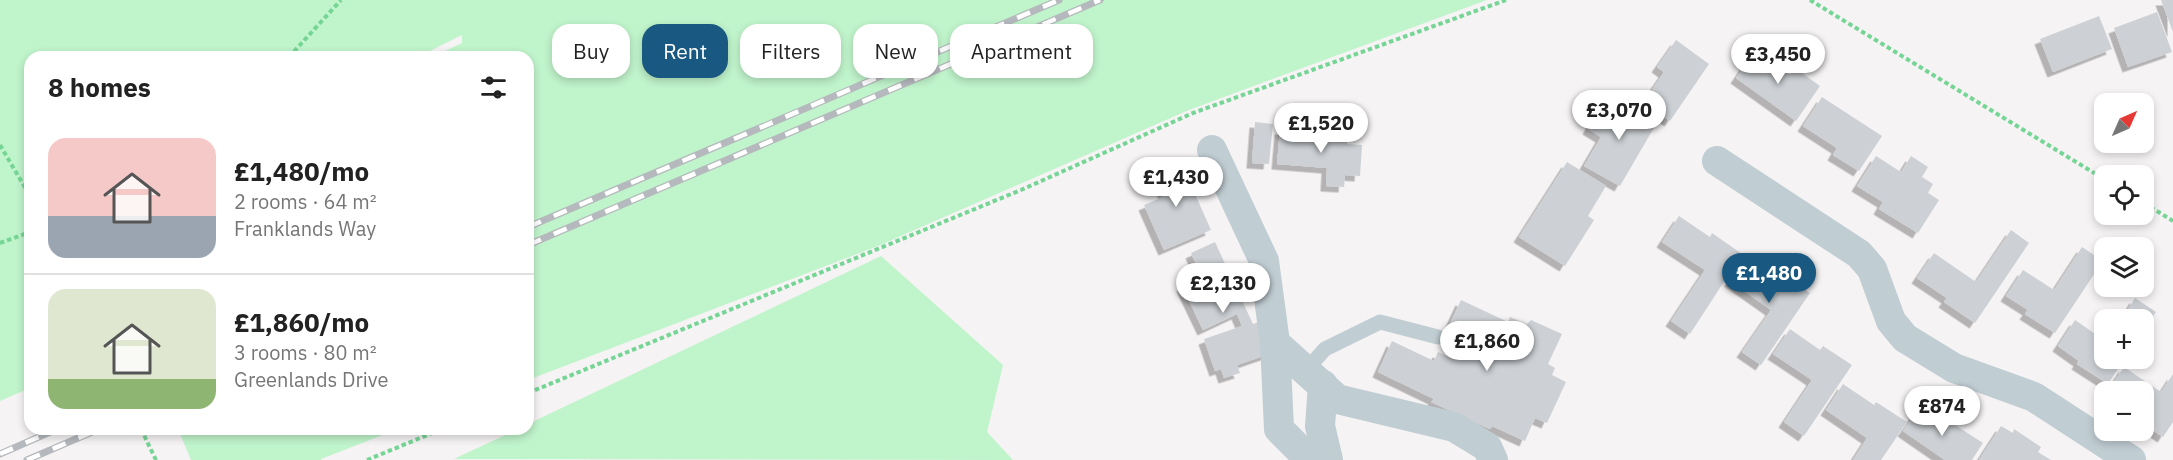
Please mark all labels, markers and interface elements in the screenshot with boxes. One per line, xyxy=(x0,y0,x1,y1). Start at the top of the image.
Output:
chip: Buy xyxy=(552,24,630,78)
chip: Rent xyxy=(642,24,728,78)
chip: Filters xyxy=(740,24,841,78)
chip: New xyxy=(853,24,938,78)
chip: Apartment xyxy=(950,24,1093,78)
pin: £3,450 xyxy=(1729,34,1827,85)
text: £3,450 xyxy=(1745,40,1811,67)
text: 8 homes xyxy=(48,70,151,104)
icon: filters xyxy=(477,71,510,104)
pin: £3,070 xyxy=(1570,90,1668,141)
north arrow xyxy=(2094,93,2154,153)
map controls xyxy=(2094,93,2154,441)
text: £3,070 xyxy=(1586,96,1652,123)
pin: £1,520 xyxy=(1272,103,1370,154)
text: £1,520 xyxy=(1288,109,1354,136)
text: £1,480/mo xyxy=(234,154,369,188)
pin: £1,430 xyxy=(1127,157,1225,208)
icon: home xyxy=(96,162,168,234)
text: £1,430 xyxy=(1143,163,1209,190)
button: locate xyxy=(2094,165,2154,225)
text: 2 rooms · 64 m² xyxy=(234,188,377,215)
text: Franklands Way xyxy=(234,215,376,242)
button: layers xyxy=(2094,237,2154,297)
pin: £1,480 xyxy=(1720,253,1818,304)
text: £1,480 xyxy=(1736,259,1802,286)
pin: £2,130 xyxy=(1174,263,1272,314)
text: £2,130 xyxy=(1190,269,1256,296)
text: £1,860/mo xyxy=(234,305,369,339)
button: + xyxy=(2094,309,2154,369)
icon: home xyxy=(96,313,168,385)
pin: £1,860 xyxy=(1438,321,1536,372)
text: £1,860 xyxy=(1454,327,1520,354)
text: 3 rooms · 80 m² xyxy=(234,339,377,366)
text: Greenlands Drive xyxy=(234,366,388,393)
button: − xyxy=(2094,381,2154,441)
pin: £874 xyxy=(1906,386,1978,437)
text: £874 xyxy=(1918,392,1966,419)

